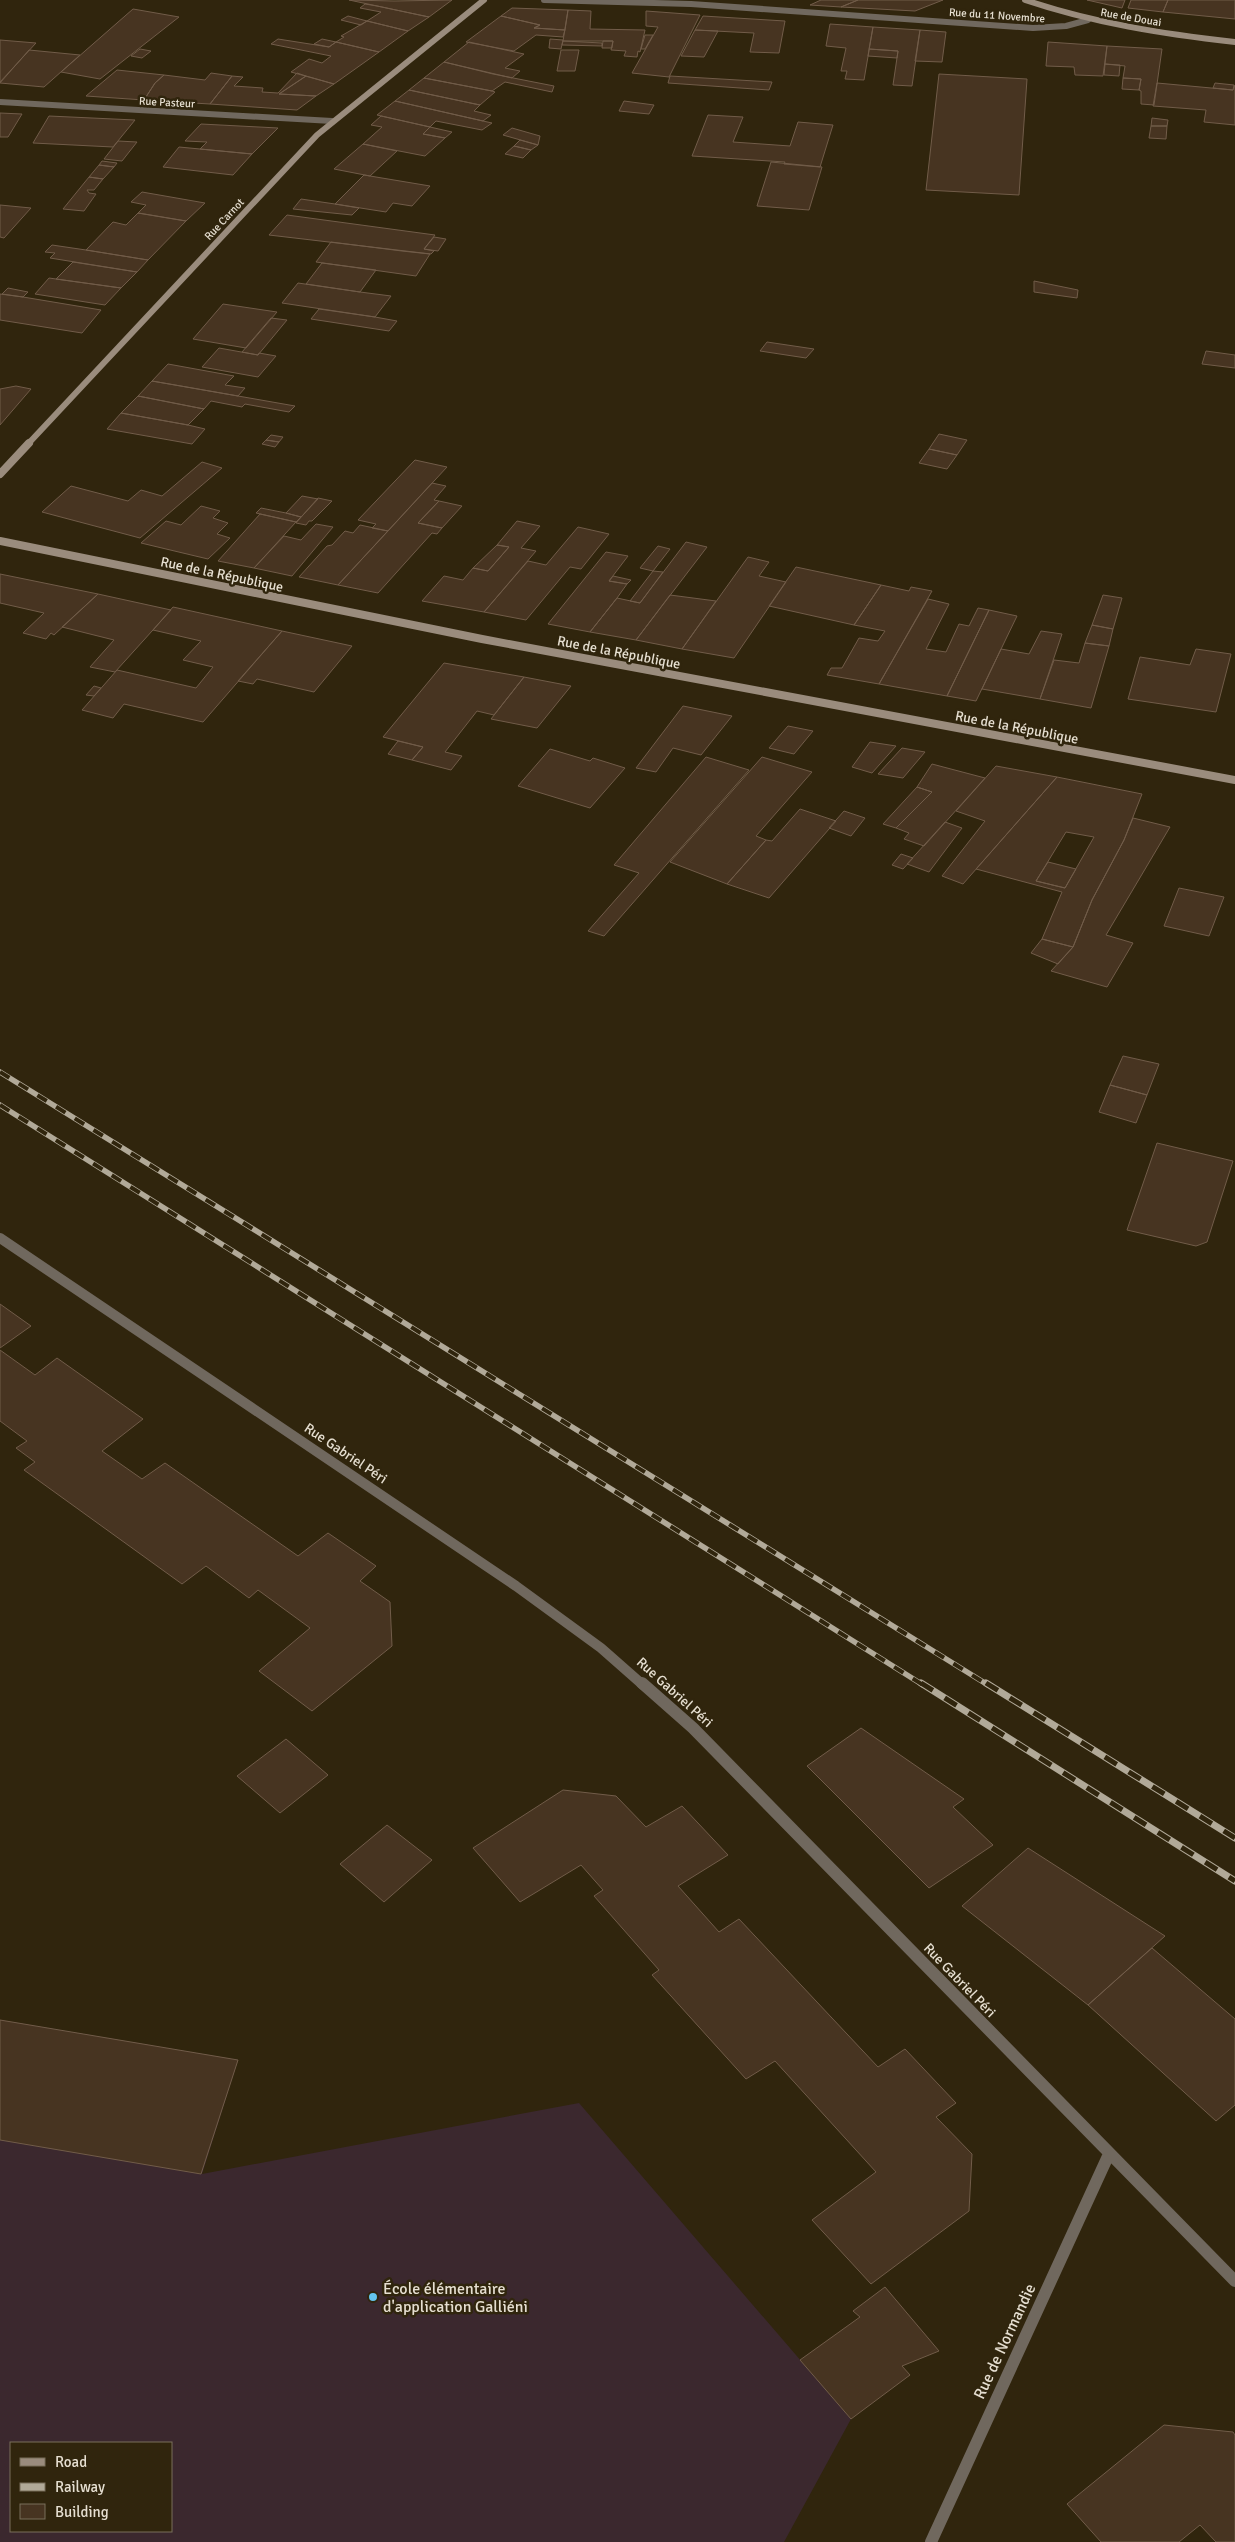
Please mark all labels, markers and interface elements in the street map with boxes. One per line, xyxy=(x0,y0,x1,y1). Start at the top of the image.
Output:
street label: Rue du 11 Novembre xyxy=(949,6,1045,25)
street label: Rue de Douai xyxy=(1100,6,1162,29)
street label: Rue Pasteur xyxy=(139,95,195,110)
street label: Rue Carnot xyxy=(202,196,247,243)
street label: Rue de la République xyxy=(159,553,285,596)
street label: Rue de la République xyxy=(556,632,682,673)
street label: Rue de la République xyxy=(954,707,1080,748)
street label: Rue Gabriel Péri xyxy=(301,1419,390,1487)
street label: Rue Gabriel Péri xyxy=(633,1654,716,1731)
street label: Rue Gabriel Péri xyxy=(920,1940,999,2021)
place label: École élémentaire d'application Galliéni xyxy=(383,2279,528,2317)
street label: Rue de Normandie xyxy=(969,2281,1040,2402)
marker: École élémentaire d'application Galliéni xyxy=(367,2291,379,2303)
legend xyxy=(10,2442,172,2532)
text: Road xyxy=(55,2453,87,2471)
text: Railway xyxy=(55,2478,105,2496)
text: Building xyxy=(55,2503,109,2521)

